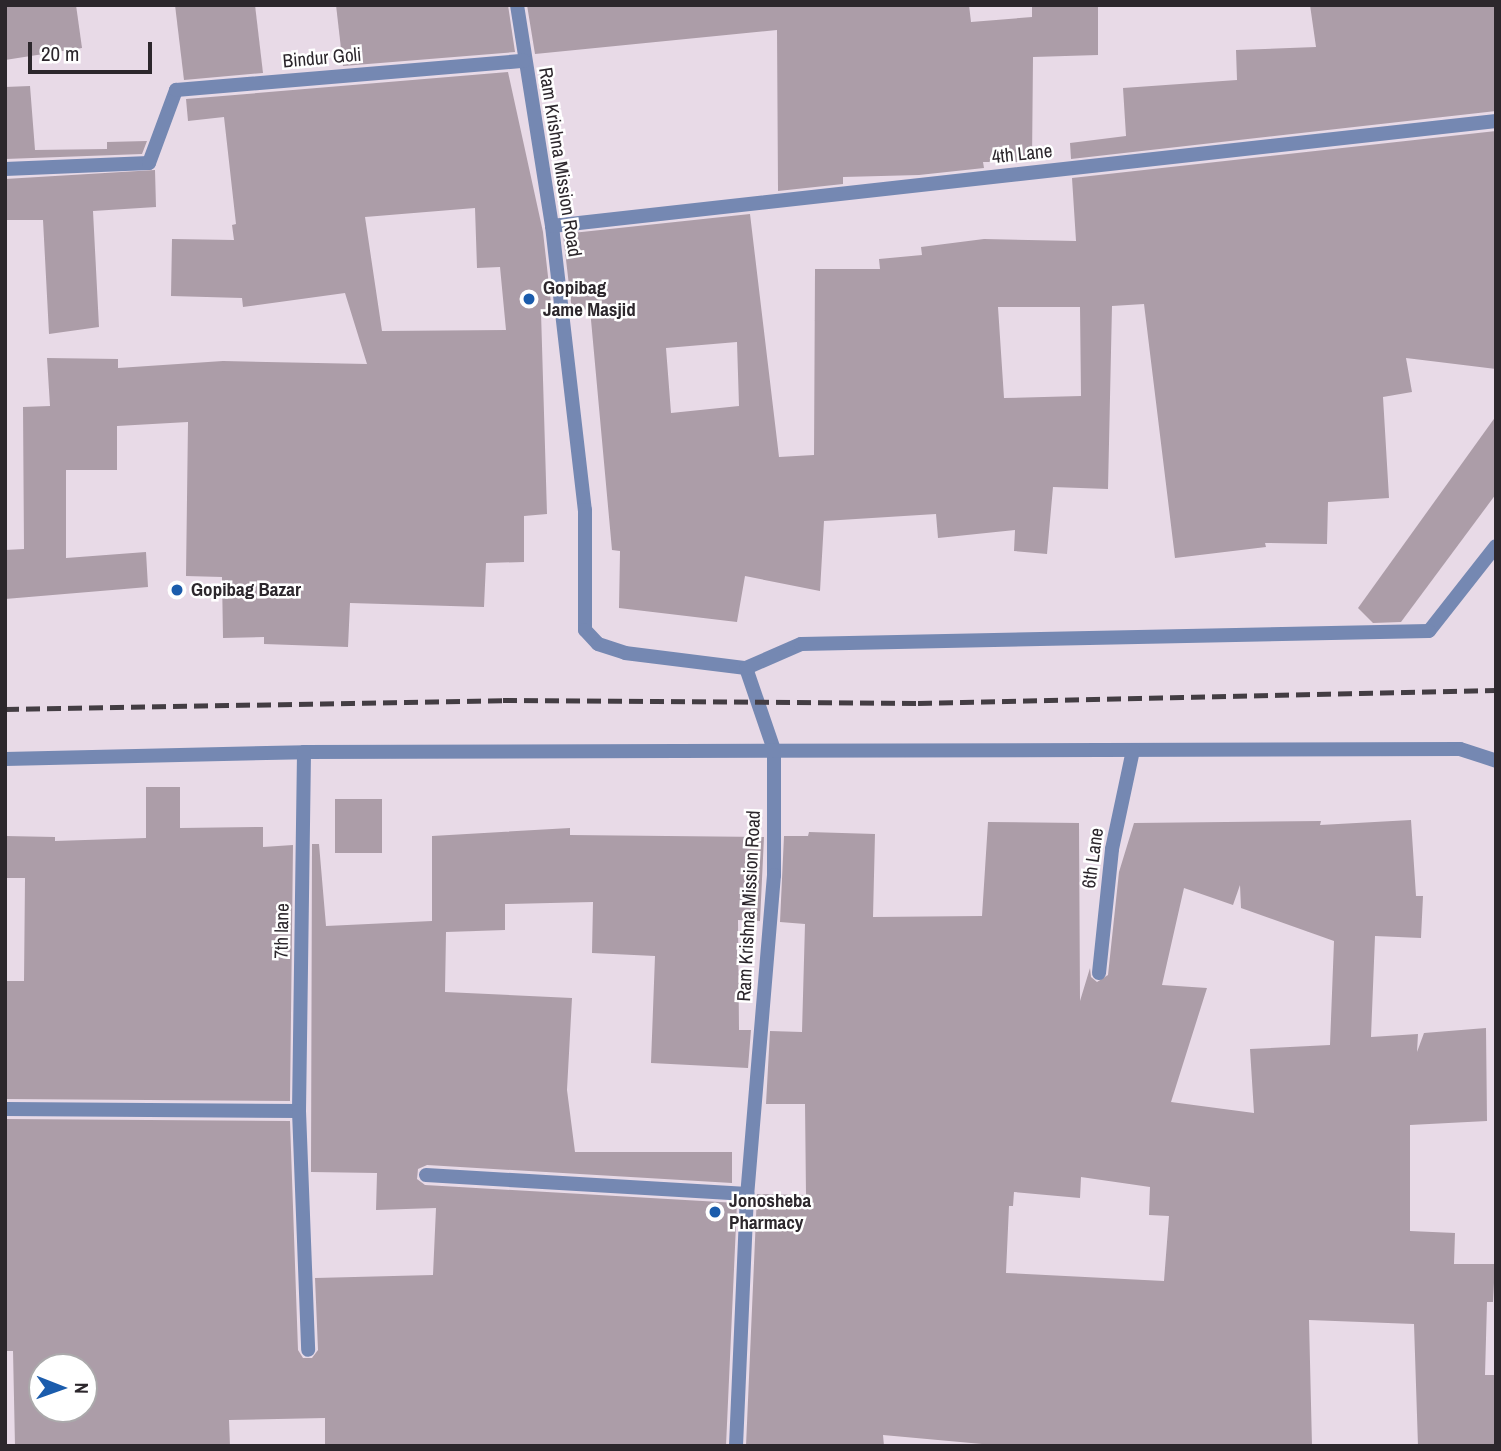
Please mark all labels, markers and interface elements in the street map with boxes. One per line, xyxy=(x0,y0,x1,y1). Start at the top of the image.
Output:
scale bar xyxy=(32,28,156,72)
text: 20 m xyxy=(41,39,79,68)
street label: Bindur Goli xyxy=(282,43,362,73)
street label: Ram Krishna Mission Road xyxy=(534,66,586,258)
street label: 4th Lane xyxy=(991,139,1053,169)
place label: Gopibag Jame Masjid xyxy=(543,277,636,321)
marker: Gopibag Jame Masjid xyxy=(521,291,537,307)
place label: Gopibag Bazar xyxy=(191,579,301,601)
marker: Gopibag Bazar xyxy=(169,582,185,598)
street label: Ram Krishna Mission Road xyxy=(733,810,765,1002)
street label: 6th Lane xyxy=(1077,826,1109,890)
street label: 7th lane xyxy=(270,903,294,959)
place label: Jonosheba Pharmacy xyxy=(729,1190,811,1234)
marker: Jonosheba Pharmacy xyxy=(707,1204,723,1220)
north arrow xyxy=(28,1353,98,1423)
text: N xyxy=(69,1382,95,1394)

